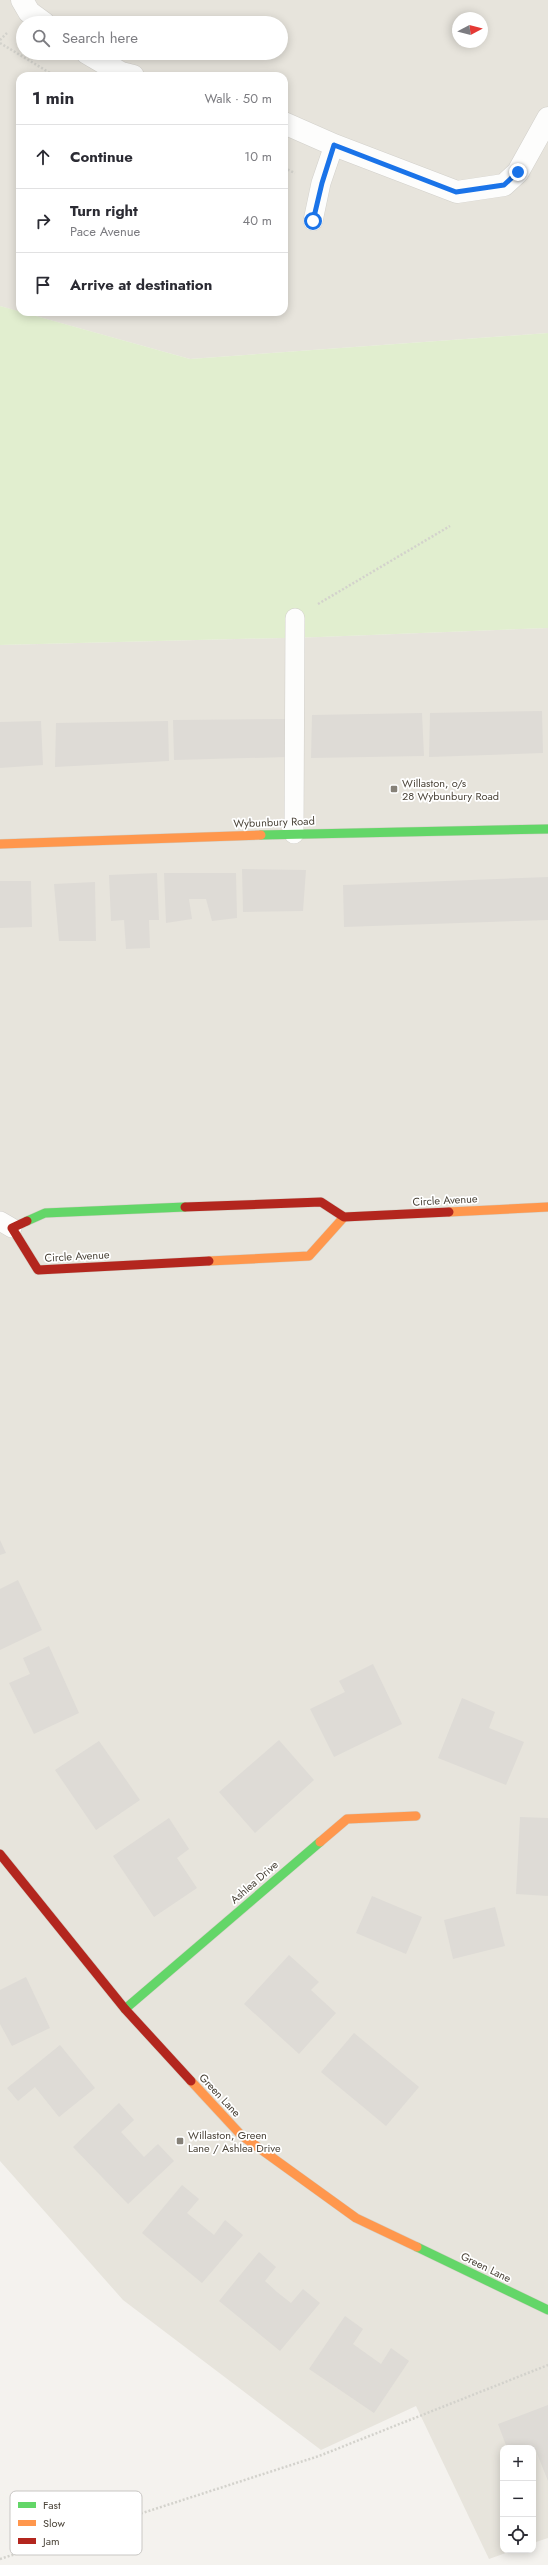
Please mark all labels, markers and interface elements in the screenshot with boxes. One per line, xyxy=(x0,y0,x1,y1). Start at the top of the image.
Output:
north arrow xyxy=(452,12,488,48)
search box xyxy=(16,16,288,60)
icon: search xyxy=(30,27,52,49)
text: Search here xyxy=(62,27,138,49)
text: 1 min xyxy=(32,86,74,110)
text: Walk · 50 m xyxy=(205,89,272,108)
icon: ahead xyxy=(32,146,54,168)
text: Continue xyxy=(70,146,133,168)
text: 10 m xyxy=(244,147,272,166)
route end xyxy=(509,163,527,181)
text: Turn right xyxy=(70,200,138,222)
icon: right xyxy=(32,210,54,232)
text: 40 m xyxy=(243,211,272,230)
route start xyxy=(304,212,322,230)
text: Pace Avenue xyxy=(70,222,140,241)
icon: arrive xyxy=(32,274,54,296)
text: Arrive at destination xyxy=(70,274,212,296)
place label: Willaston, o/s 28 Wybunbury Road xyxy=(402,775,499,804)
marker: Willaston, o/s 28 Wybunbury Road xyxy=(389,784,399,794)
street label: Wybunbury Road xyxy=(233,813,315,831)
street label: Circle Avenue xyxy=(412,1190,478,1210)
street label: Circle Avenue xyxy=(44,1246,110,1266)
street label: Ashlea Drive xyxy=(227,1856,282,1907)
street label: Green Lane xyxy=(196,2070,245,2121)
place label: Willaston, Green Lane / Ashlea Drive xyxy=(188,2127,281,2156)
marker: Willaston, Green Lane / Ashlea Drive xyxy=(175,2136,185,2146)
street label: Green Lane xyxy=(458,2248,514,2286)
map controls xyxy=(500,2445,536,2553)
button: + xyxy=(500,2445,536,2481)
button: − xyxy=(500,2481,536,2517)
legend xyxy=(10,2491,142,2555)
text: Fast xyxy=(43,2497,61,2513)
text: Slow xyxy=(43,2515,65,2531)
button: locate xyxy=(500,2517,536,2553)
text: Jam xyxy=(41,2533,60,2549)

